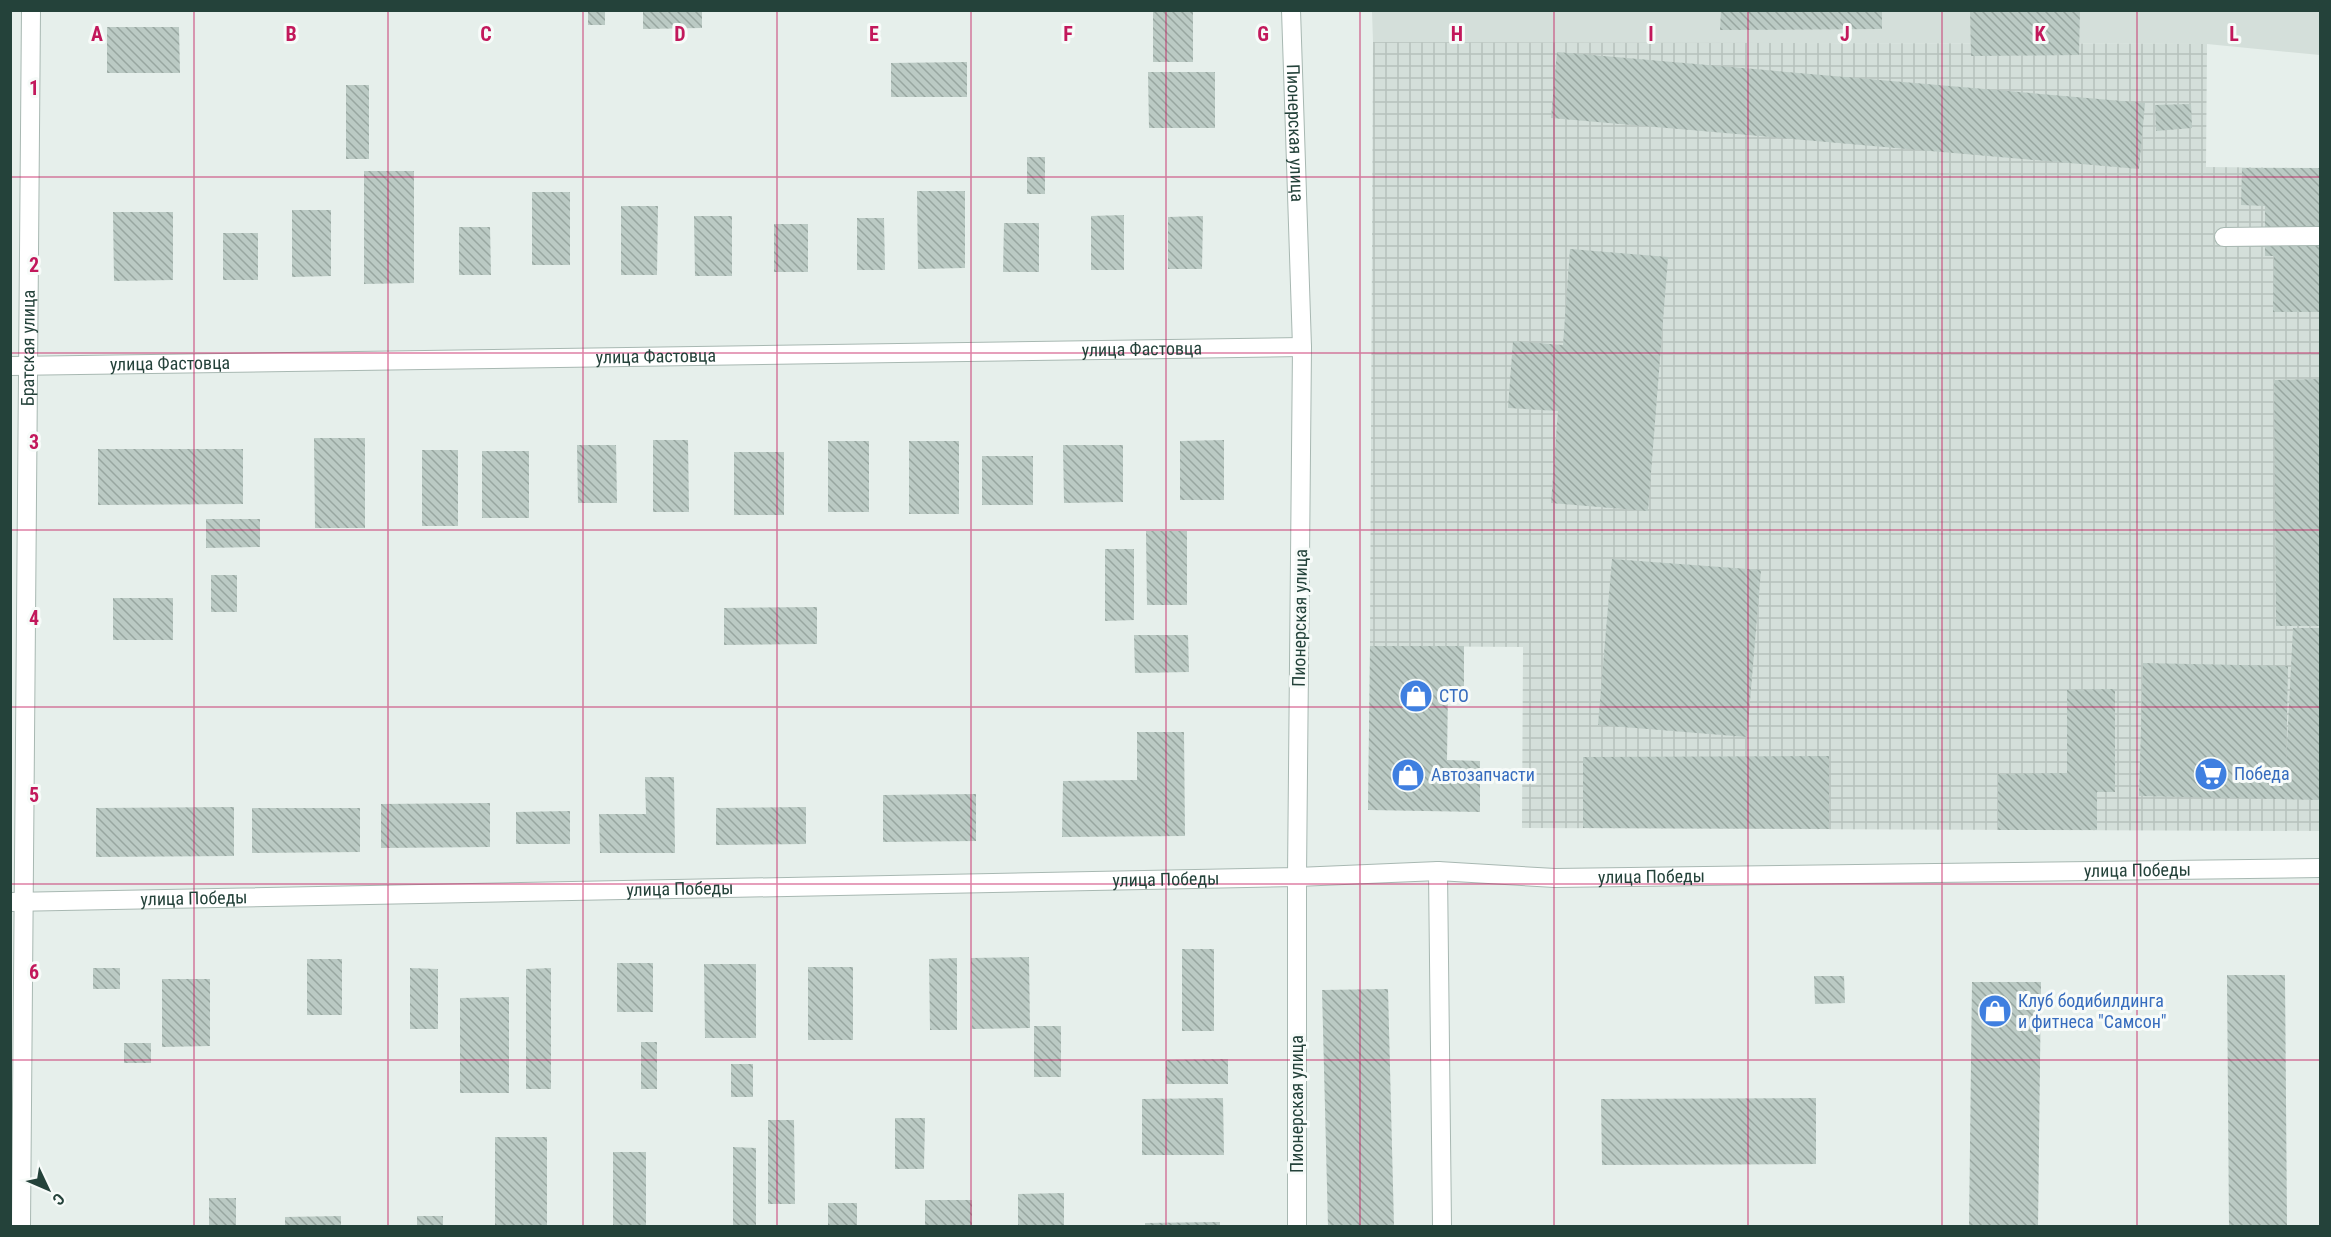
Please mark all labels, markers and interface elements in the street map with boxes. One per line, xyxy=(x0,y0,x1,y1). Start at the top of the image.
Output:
text: A xyxy=(91,22,103,46)
text: B xyxy=(285,22,297,46)
text: C xyxy=(480,22,492,46)
text: D xyxy=(674,22,686,46)
text: E xyxy=(869,22,879,46)
text: F xyxy=(1063,22,1073,46)
text: G xyxy=(1257,22,1269,46)
text: H xyxy=(1451,22,1463,46)
text: I xyxy=(1648,22,1654,46)
text: J xyxy=(1840,22,1850,46)
text: K xyxy=(2034,22,2046,46)
text: L xyxy=(2229,22,2239,46)
street label: Пионерская улица xyxy=(1283,64,1308,202)
text: 1 xyxy=(29,76,39,100)
text: 2 xyxy=(29,253,39,277)
street label: Братская улица xyxy=(17,290,39,406)
street label: улица Фастовца xyxy=(1082,337,1202,360)
street label: улица Фастовца xyxy=(596,345,716,367)
street label: улица Фастовца xyxy=(110,352,230,375)
text: 3 xyxy=(29,430,39,454)
street label: Пионерская улица xyxy=(1288,549,1311,687)
text: 4 xyxy=(29,606,39,630)
shop icon: СТО xyxy=(1398,678,1434,714)
place label: СТО xyxy=(1439,685,1469,706)
supermarket icon: Победа xyxy=(2193,756,2229,792)
shop icon: Автозапчасти xyxy=(1390,757,1426,793)
place label: Победа xyxy=(2234,763,2290,784)
place label: Автозапчасти xyxy=(1431,764,1535,785)
text: 5 xyxy=(29,783,39,807)
street label: улица Победы xyxy=(2084,859,2191,881)
street label: улица Победы xyxy=(1598,865,1705,887)
street label: улица Победы xyxy=(1112,868,1219,891)
street label: улица Победы xyxy=(626,877,734,900)
street label: улица Победы xyxy=(140,886,248,909)
text: 6 xyxy=(29,960,39,984)
place label: Клуб бодибилдинга и фитнеса "Самсон" xyxy=(2018,990,2167,1032)
shop icon: Клуб бодибилдинга и фитнеса "Самсон" xyxy=(1977,993,2013,1029)
street label: Пионерская улица xyxy=(1286,1035,1307,1173)
north arrow xyxy=(18,1159,78,1219)
text: С xyxy=(48,1189,68,1209)

